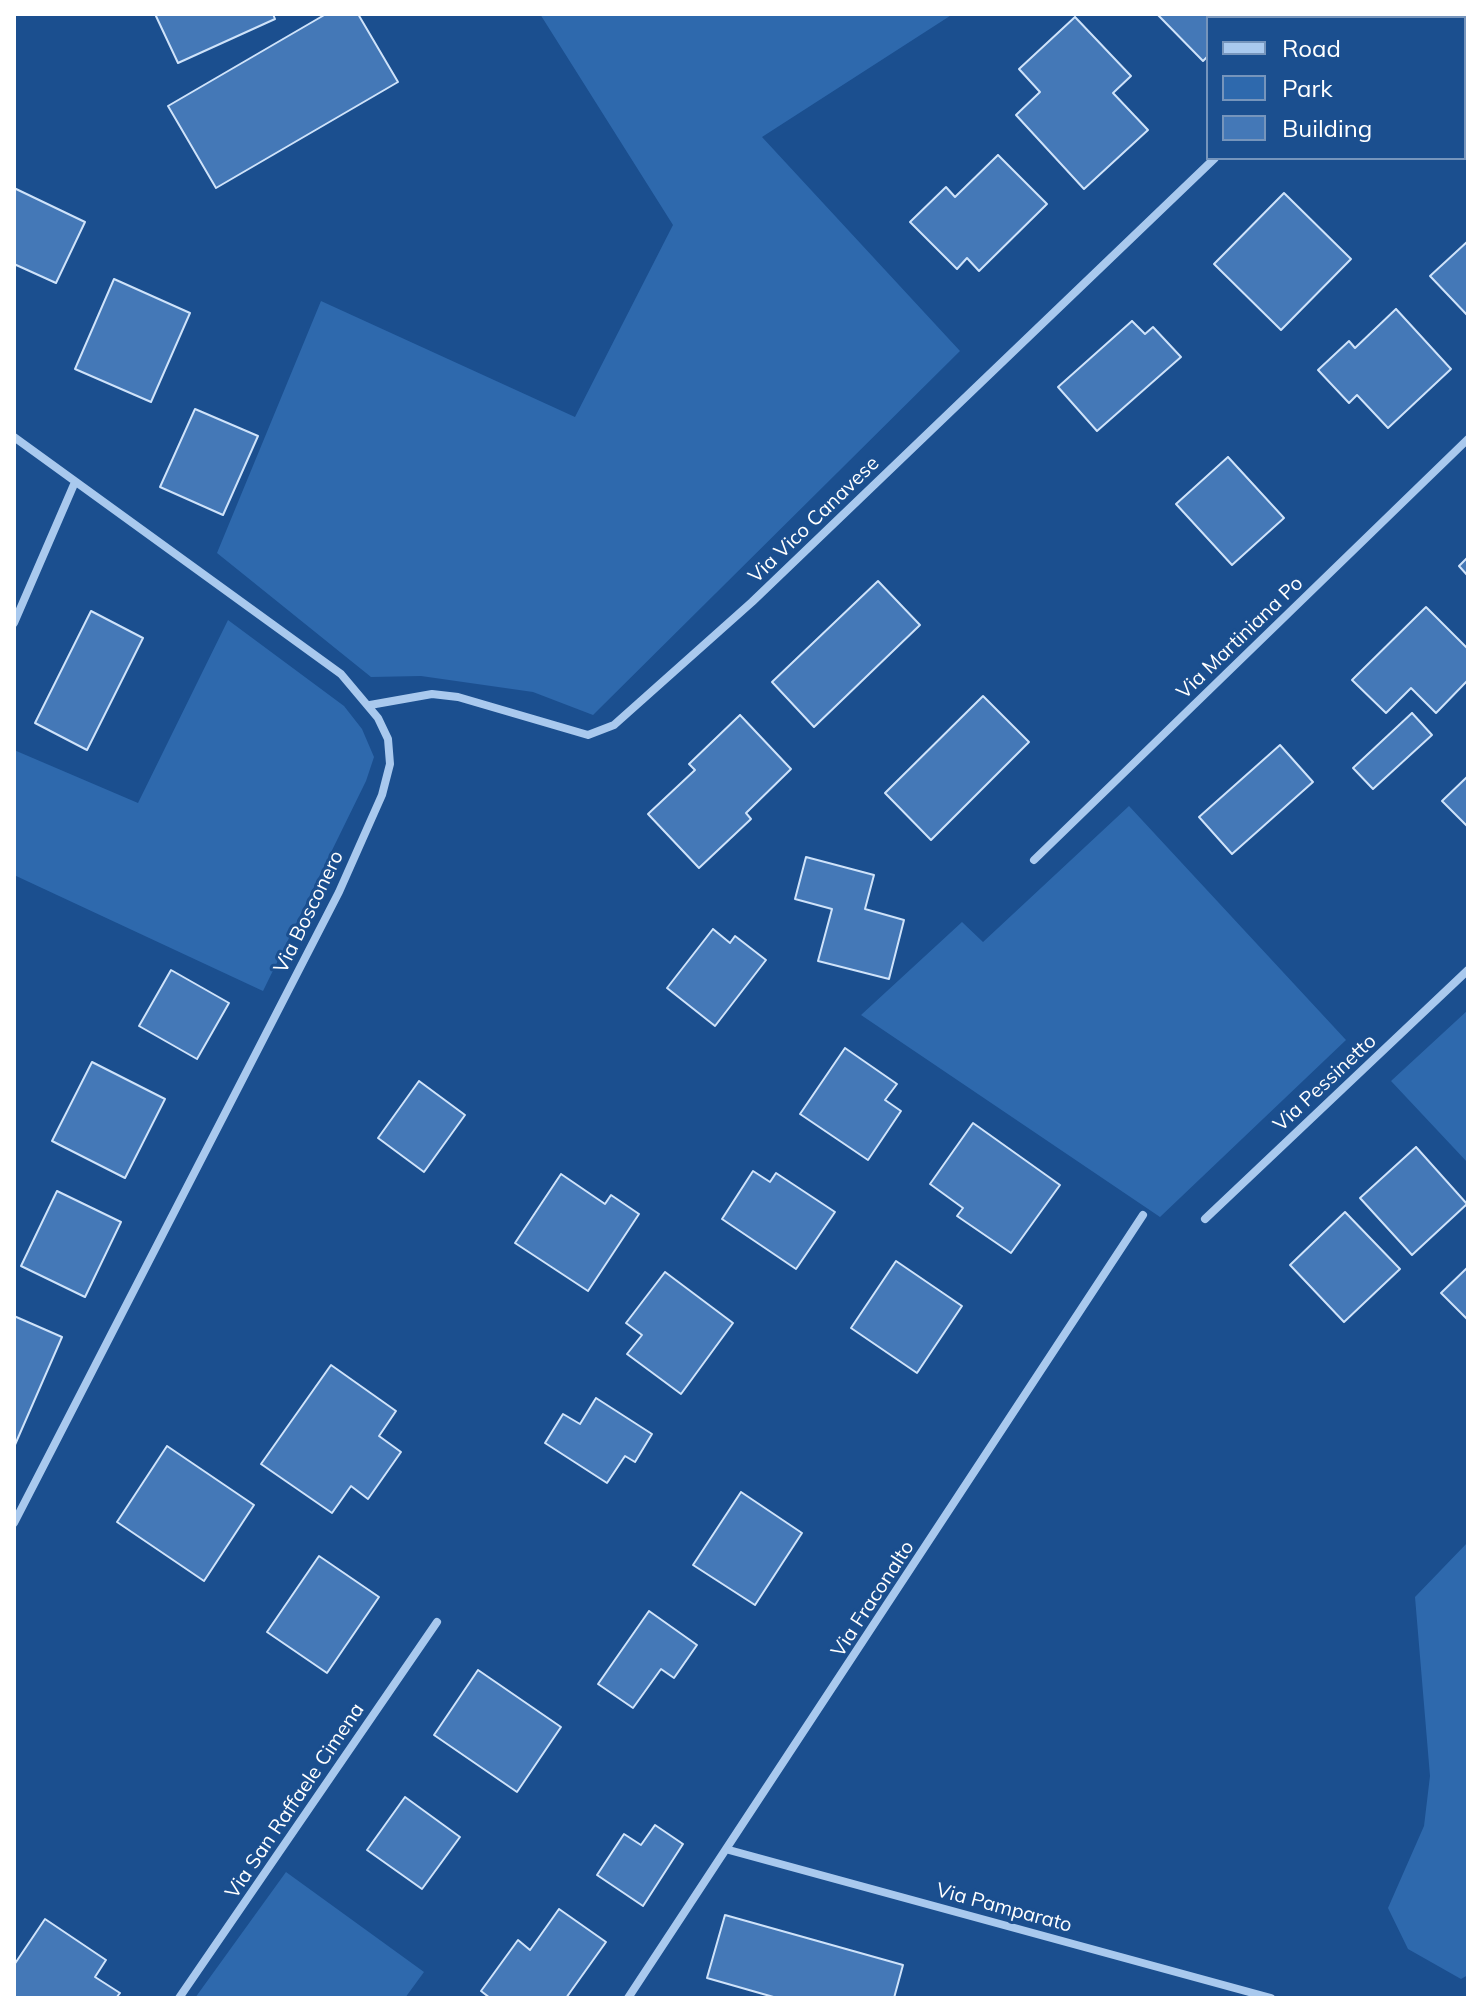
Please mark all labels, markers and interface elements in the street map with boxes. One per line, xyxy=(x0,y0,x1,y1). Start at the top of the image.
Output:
legend xyxy=(1206,16,1466,160)
text: Road xyxy=(1282,33,1341,63)
text: Park xyxy=(1282,73,1333,103)
text: Building xyxy=(1282,113,1372,143)
street label: Via Vico Canavese xyxy=(744,452,884,588)
street label: Via Martiniana Po xyxy=(1172,572,1308,704)
street label: Via Bosconero xyxy=(269,847,349,977)
street label: Via Pessinetto xyxy=(1269,1029,1381,1137)
street label: Via Fraconalto xyxy=(826,1536,920,1662)
street label: Via San Raffaele Cimena xyxy=(221,1699,369,1903)
street label: Via Pamparato xyxy=(934,1878,1074,1938)

